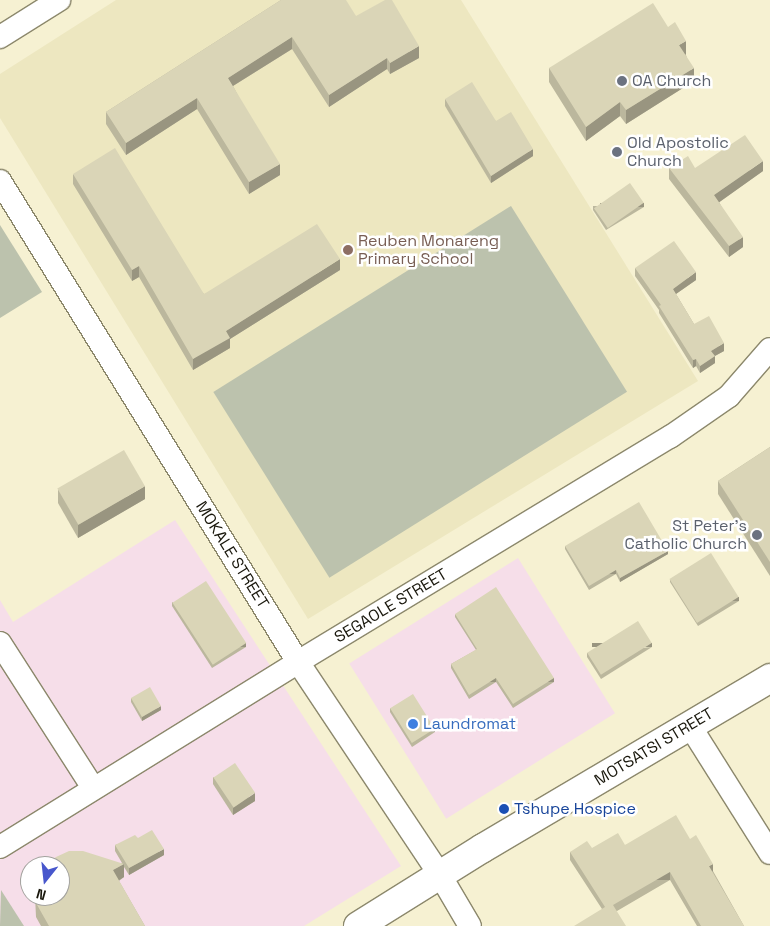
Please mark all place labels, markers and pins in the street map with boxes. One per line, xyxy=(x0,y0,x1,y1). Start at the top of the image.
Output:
place label: OA Church xyxy=(632,71,712,91)
marker: OA Church xyxy=(616,75,628,87)
place label: Old Apostolic Church xyxy=(627,133,729,171)
marker: Old Apostolic Church xyxy=(611,146,623,158)
place label: Reuben Monareng Primary School xyxy=(358,231,499,269)
marker: Reuben Monareng Primary School xyxy=(342,244,354,256)
place label: St Peter's Catholic Church xyxy=(625,516,747,554)
marker: St Peter's Catholic Church xyxy=(751,529,763,541)
place label: Laundromat xyxy=(423,714,516,734)
marker: Laundromat xyxy=(407,718,419,730)
place label: Tshupe Hospice xyxy=(514,799,636,819)
marker: Tshupe Hospice xyxy=(498,803,510,815)

